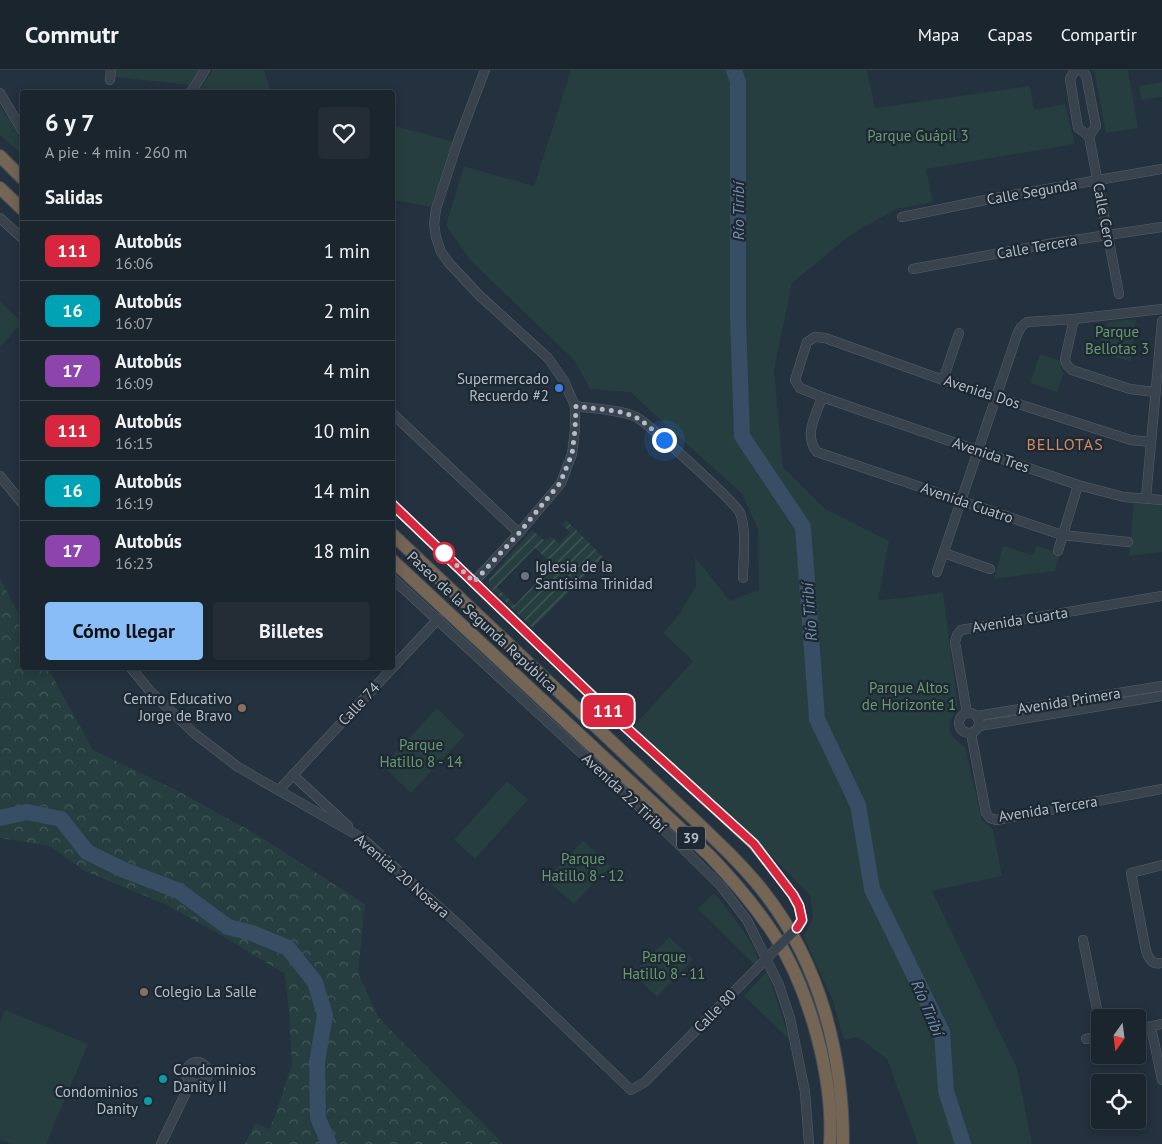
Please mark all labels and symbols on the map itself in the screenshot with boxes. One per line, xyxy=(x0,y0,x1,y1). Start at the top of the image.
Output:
park label: Parque Guápil 3 xyxy=(867,126,969,145)
street label: Calle Segunda xyxy=(985,174,1079,209)
water label: Río Tiribí xyxy=(728,180,748,240)
street label: Calle Cero xyxy=(1089,181,1120,249)
street label: Calle Tercera xyxy=(995,230,1079,263)
park label: Parque Bellotas 3 xyxy=(1085,322,1149,358)
place label: Supermercado Recuerdo #2 xyxy=(457,369,549,405)
street label: Avenida Dos xyxy=(942,370,1023,413)
marker: Supermercado Recuerdo #2 xyxy=(553,382,565,394)
your location xyxy=(652,428,677,453)
street label: Avenida Tres xyxy=(950,433,1032,477)
district label: BELLOTAS xyxy=(1026,434,1104,454)
street label: Avenida Cuatro xyxy=(918,478,1016,527)
unlabelled marker xyxy=(433,542,455,564)
street label: Paseo de la Segunda República xyxy=(403,547,561,696)
place label: Iglesia de la Santísima Trinidad xyxy=(535,557,653,593)
marker: Iglesia de la Santísima Trinidad xyxy=(519,570,531,582)
water label: Río Tiribí xyxy=(797,580,821,642)
street label: Avenida Cuarta xyxy=(971,603,1069,636)
street label: Calle 74 xyxy=(334,678,383,729)
park label: Parque Altos de Horizonte 1 xyxy=(862,678,956,714)
street label: Avenida Primera xyxy=(1016,683,1122,718)
place label: Centro Educativo Jorge de Bravo xyxy=(123,689,232,725)
line badge: 111 xyxy=(579,695,637,727)
marker: Centro Educativo Jorge de Bravo xyxy=(236,702,248,714)
park label: Parque Hatillo 8 - 14 xyxy=(380,735,462,771)
street label: Avenida 22 Tiribí xyxy=(578,749,670,836)
street label: Avenida Tercera xyxy=(997,791,1099,826)
road number: 39 xyxy=(677,826,705,850)
street label: Avenida 20 Nosara xyxy=(351,829,454,922)
park label: Parque Hatillo 8 - 12 xyxy=(542,849,624,885)
park label: Parque Hatillo 8 - 11 xyxy=(623,947,705,983)
water label: Río Tiribí xyxy=(907,977,949,1041)
place label: Colegio La Salle xyxy=(154,982,257,1001)
street label: Calle 80 xyxy=(690,985,740,1036)
marker: Colegio La Salle xyxy=(138,986,150,998)
north arrow xyxy=(1091,1009,1146,1064)
place label: Condominios Danity II xyxy=(173,1060,256,1096)
marker: Condominios Danity II xyxy=(157,1073,169,1085)
place label: Condominios Danity xyxy=(55,1082,138,1118)
marker: Condominios Danity xyxy=(142,1095,154,1107)

